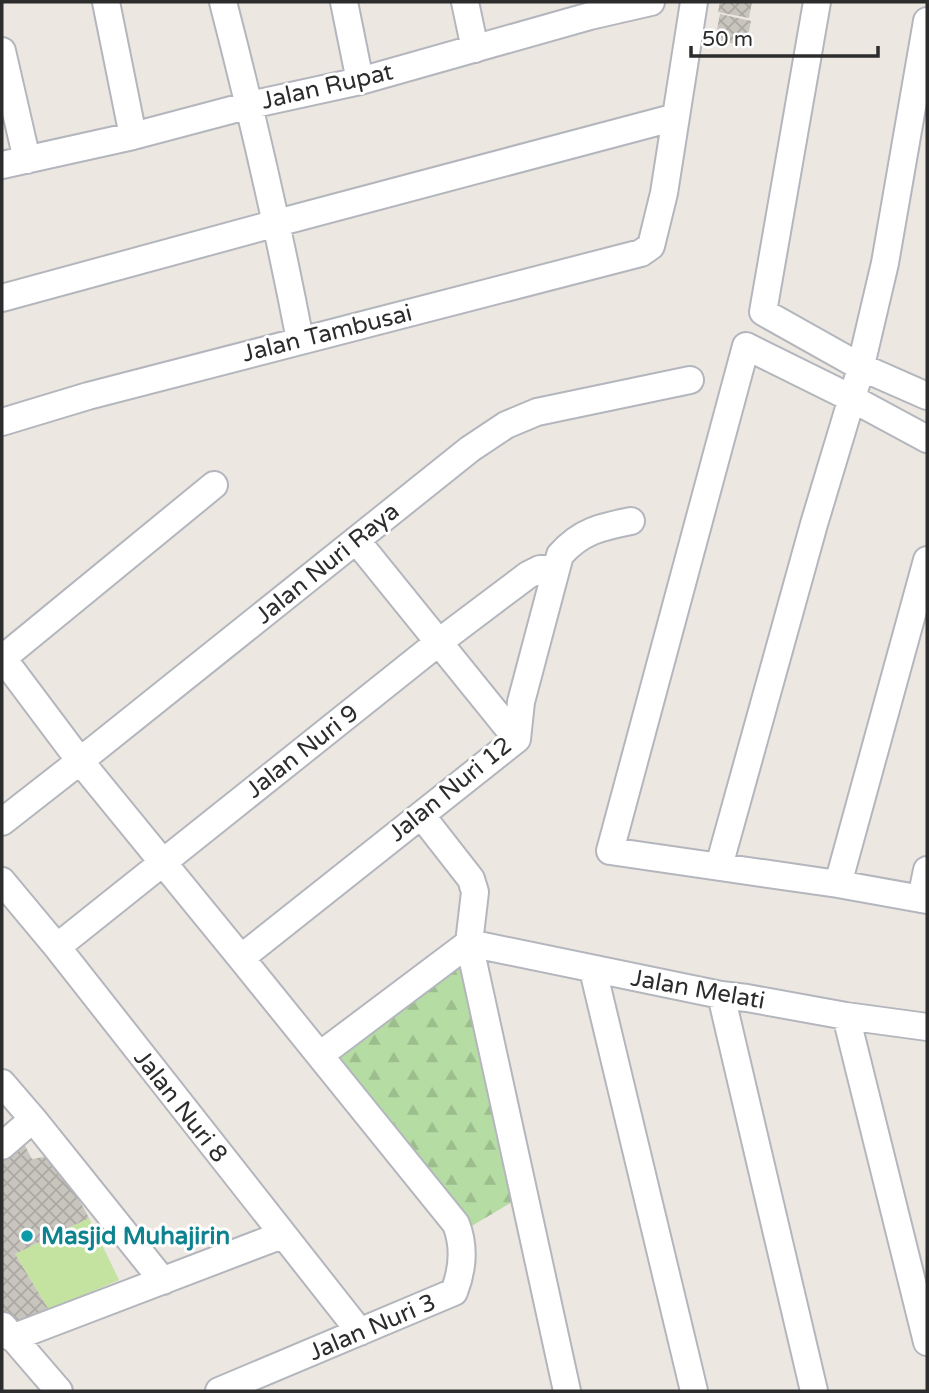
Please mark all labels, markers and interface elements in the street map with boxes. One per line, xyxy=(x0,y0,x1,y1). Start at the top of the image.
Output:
scale bar xyxy=(691,14,878,58)
text: 50 m xyxy=(702,27,753,52)
street label: Jalan Rupat xyxy=(258,57,396,116)
street label: Jalan Tambusai xyxy=(239,298,415,369)
street label: Jalan Nuri Raya xyxy=(250,497,405,630)
street label: Jalan Nuri 9 xyxy=(240,698,364,804)
street label: Jalan Nuri 12 xyxy=(383,731,518,848)
street label: Jalan Melati xyxy=(629,963,767,1016)
street label: Jalan Nuri 8 xyxy=(128,1044,234,1168)
place label: Masjid Muhajirin xyxy=(41,1222,230,1251)
marker: Masjid Muhajirin xyxy=(19,1228,35,1244)
street label: Jalan Nuri 3 xyxy=(304,1288,440,1367)

